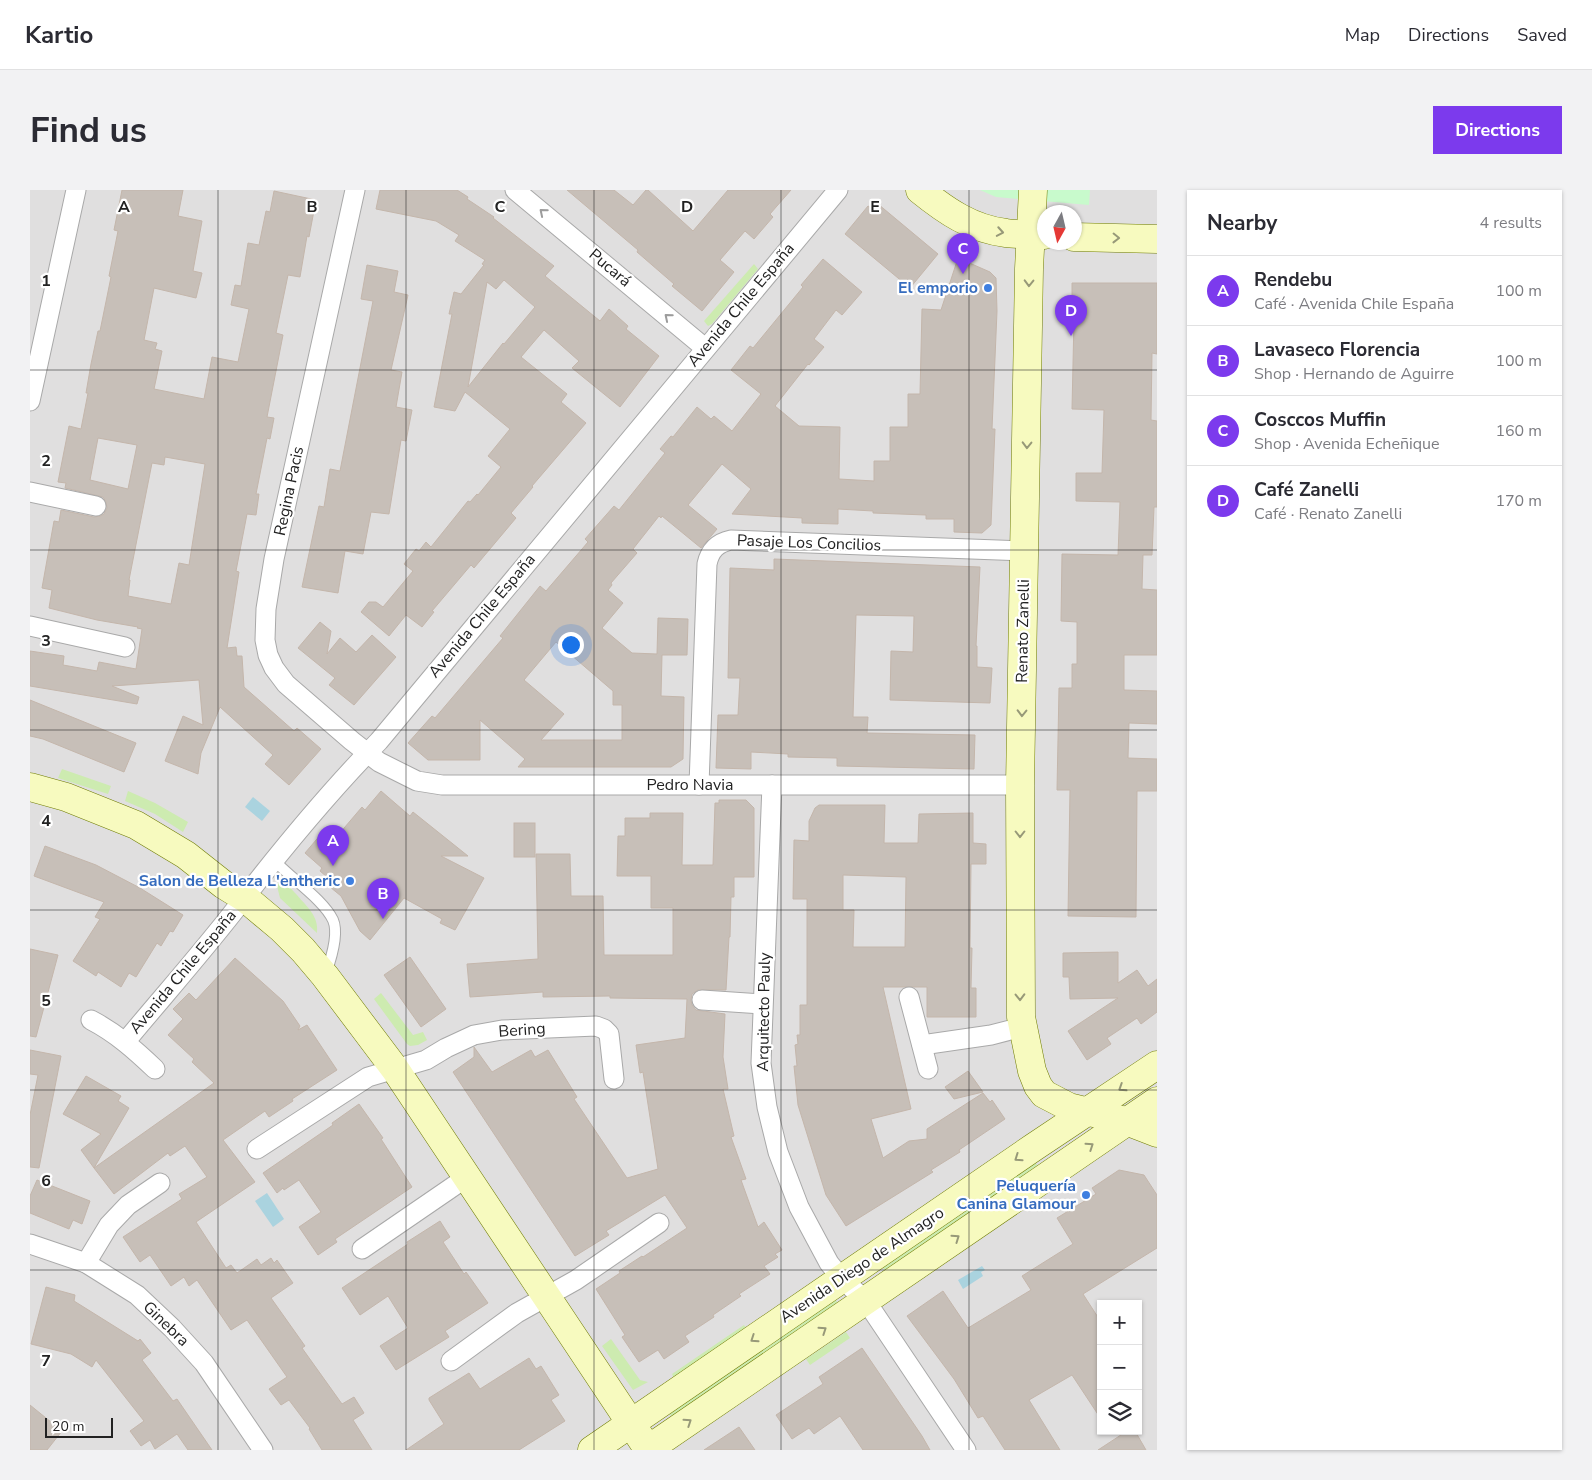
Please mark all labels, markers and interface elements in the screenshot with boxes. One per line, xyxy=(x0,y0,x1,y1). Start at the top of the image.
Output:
text: Kartio xyxy=(25,19,93,51)
text: Map xyxy=(1345,23,1380,47)
text: Directions xyxy=(1408,23,1489,47)
text: Saved xyxy=(1517,23,1567,47)
button: Directions xyxy=(1433,106,1562,154)
text: Find us xyxy=(30,107,147,154)
text: A xyxy=(118,196,130,218)
text: B xyxy=(306,196,318,218)
text: C xyxy=(495,196,506,218)
text: D xyxy=(681,196,693,218)
text: E xyxy=(870,196,880,218)
north arrow xyxy=(1037,205,1082,250)
text: Nearby xyxy=(1207,209,1277,237)
one-way arrow xyxy=(540,210,549,218)
text: 4 results xyxy=(1480,212,1542,234)
one-way arrow xyxy=(996,227,1005,237)
pin: C xyxy=(947,233,979,274)
one-way arrow xyxy=(1112,233,1120,243)
street label: Avenida Chile España xyxy=(683,238,799,372)
street label: Pucará xyxy=(584,244,636,292)
text: Rendebu xyxy=(1254,267,1332,293)
text: 1 xyxy=(41,270,51,292)
place label: El emporio xyxy=(898,277,978,299)
one-way arrow xyxy=(1024,280,1034,287)
text: A xyxy=(1217,280,1229,302)
text: 100 m xyxy=(1495,280,1542,302)
marker: El emporio xyxy=(982,282,994,294)
text: Café · Avenida Chile España xyxy=(1254,293,1454,315)
pin: D xyxy=(1055,295,1087,336)
one-way arrow xyxy=(664,313,673,322)
text: Lavaseco Florencia xyxy=(1254,337,1420,363)
text: B xyxy=(1217,350,1229,372)
text: 100 m xyxy=(1495,350,1542,372)
text: Shop · Hernando de Aguirre xyxy=(1254,363,1454,385)
text: Cosccos Muffin xyxy=(1254,407,1386,433)
text: C xyxy=(1218,420,1228,442)
text: 160 m xyxy=(1495,420,1542,442)
text: Shop · Avenida Echeñique xyxy=(1254,433,1440,455)
one-way arrow xyxy=(1021,442,1032,450)
street label: Regina Pacis xyxy=(269,444,309,538)
text: 2 xyxy=(41,450,51,472)
text: Café Zanelli xyxy=(1254,477,1359,503)
text: D xyxy=(1217,490,1229,512)
text: 170 m xyxy=(1495,490,1542,512)
text: Café · Renato Zanelli xyxy=(1254,503,1402,525)
street label: Pasaje Los Concilios xyxy=(736,529,882,557)
street label: Avenida Chile España xyxy=(424,549,540,683)
street label: Renato Zanelli xyxy=(1011,579,1035,683)
text: 3 xyxy=(41,630,51,652)
your location xyxy=(558,632,584,658)
one-way arrow xyxy=(1017,710,1027,717)
street label: Pedro Navia xyxy=(647,774,733,796)
text: 4 xyxy=(41,810,51,832)
pin: A xyxy=(317,825,349,866)
one-way arrow xyxy=(1015,830,1025,838)
place label: Salon de Belleza L'entheric xyxy=(139,870,340,892)
marker: Salon de Belleza L'entheric xyxy=(344,875,356,887)
pin: B xyxy=(367,878,399,919)
street label: Avenida Chile España xyxy=(125,905,241,1039)
street label: Arquitecto Pauly xyxy=(752,951,776,1072)
text: 5 xyxy=(41,990,51,1012)
one-way arrow xyxy=(1015,993,1026,1001)
street label: Bering xyxy=(498,1017,546,1043)
one-way arrow xyxy=(1119,1082,1128,1092)
one-way arrow xyxy=(1085,1142,1094,1152)
one-way arrow xyxy=(1014,1152,1024,1161)
text: 6 xyxy=(41,1170,51,1192)
place label: Peluquería Canina Glamour xyxy=(956,1175,1077,1215)
marker: Peluquería Canina Glamour xyxy=(1080,1189,1092,1201)
street label: Avenida Diego de Almagro xyxy=(776,1202,948,1328)
one-way arrow xyxy=(950,1235,960,1244)
street label: Ginebra xyxy=(138,1297,194,1351)
map controls xyxy=(1097,1300,1142,1435)
button: + xyxy=(1097,1300,1142,1345)
one-way arrow xyxy=(817,1327,826,1336)
one-way arrow xyxy=(750,1333,760,1342)
button: − xyxy=(1097,1345,1142,1390)
text: 7 xyxy=(41,1350,51,1372)
button: layers xyxy=(1097,1390,1142,1435)
scale bar xyxy=(45,1415,112,1438)
text: 20 m xyxy=(52,1417,84,1436)
one-way arrow xyxy=(683,1419,692,1428)

